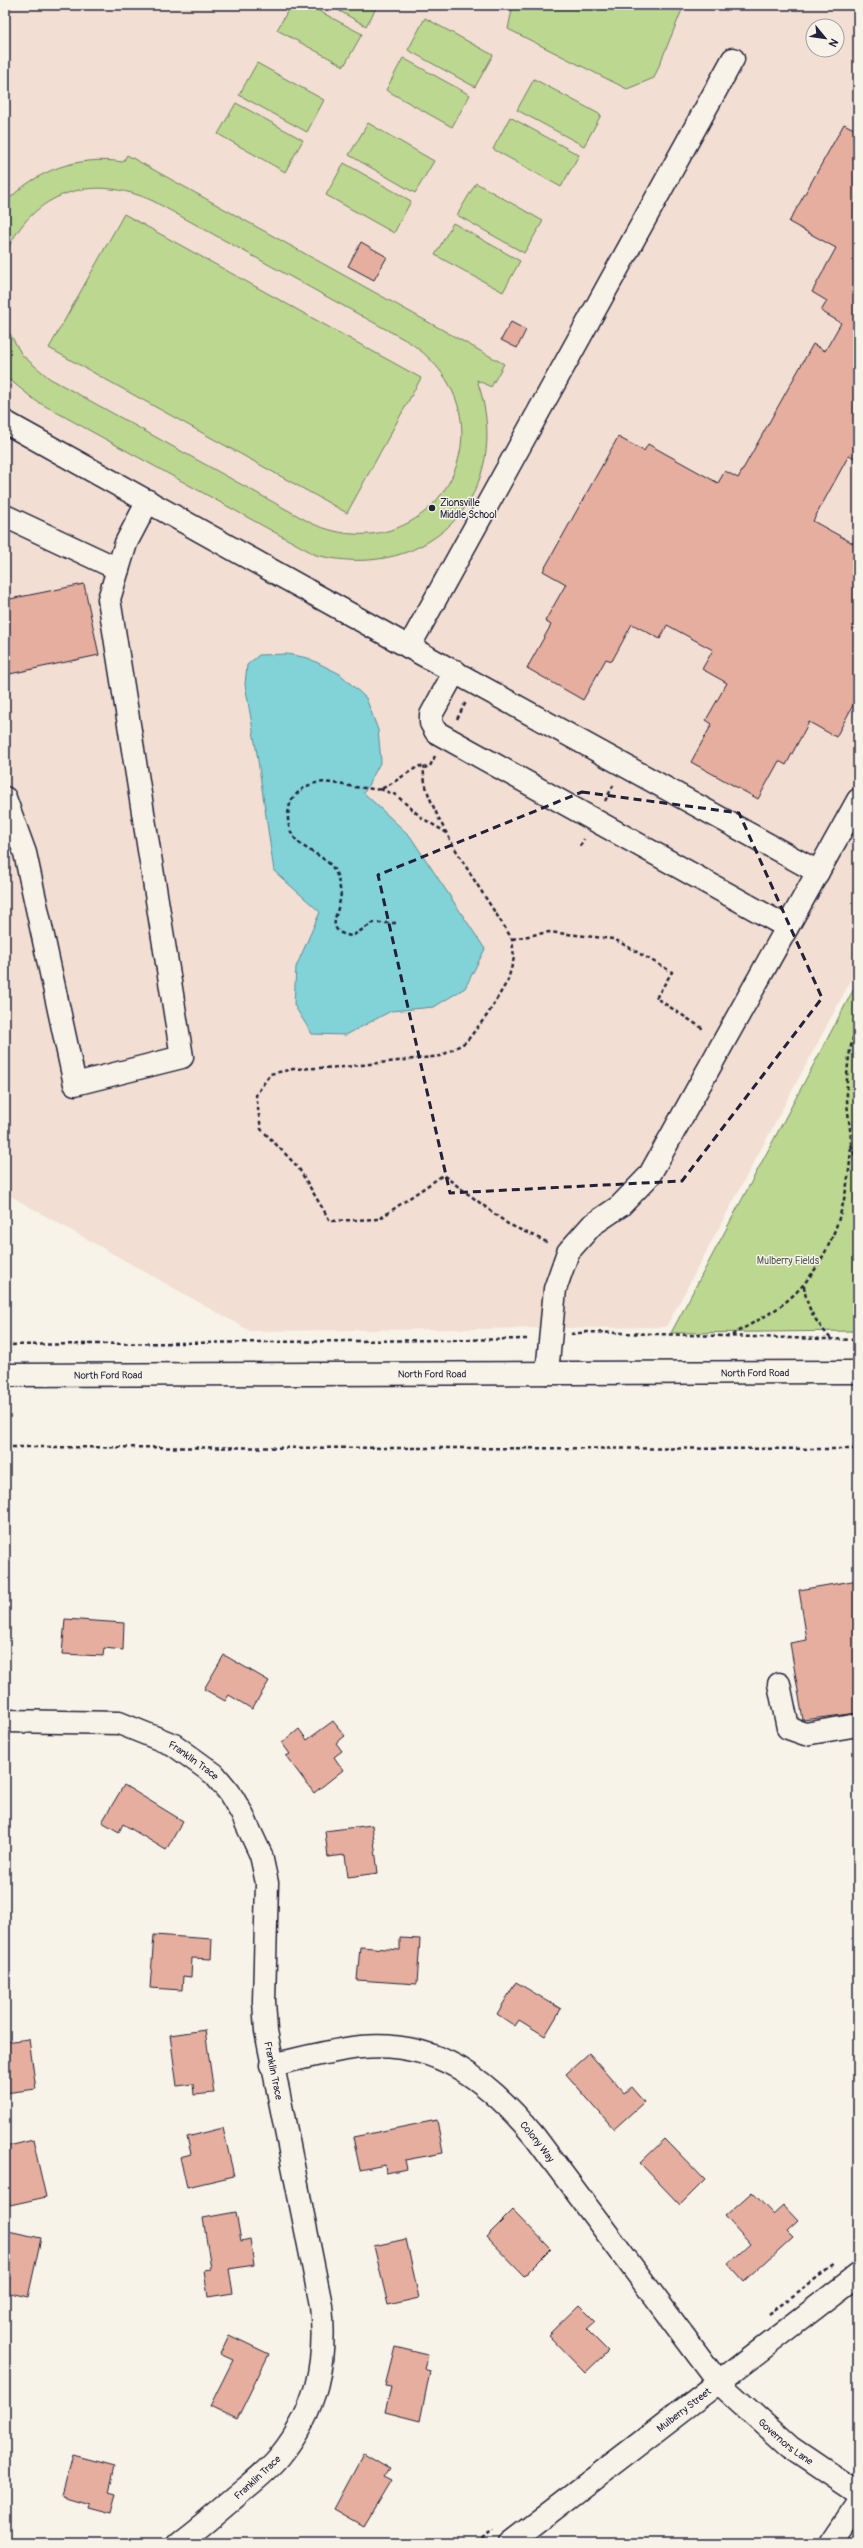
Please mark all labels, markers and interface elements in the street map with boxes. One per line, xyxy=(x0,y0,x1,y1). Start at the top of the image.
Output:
north arrow xyxy=(805,18,845,58)
text: N xyxy=(826,36,841,50)
place label: Zionsville Middle School xyxy=(440,497,497,521)
marker: Zionsville Middle School xyxy=(427,503,437,513)
park label: Mulberry Fields xyxy=(757,1255,820,1267)
street label: North Ford Road xyxy=(721,1367,789,1379)
street label: North Ford Road xyxy=(398,1368,466,1381)
street label: North Ford Road xyxy=(74,1370,142,1382)
street label: Franklin Trace xyxy=(167,1739,221,1782)
street label: Franklin Trace xyxy=(261,2041,285,2101)
street label: Colony Way xyxy=(517,2119,557,2165)
street label: Mulberry Street xyxy=(655,2385,714,2435)
street label: Governors Lane xyxy=(755,2416,815,2468)
street label: Franklin Trace xyxy=(232,2453,283,2502)

